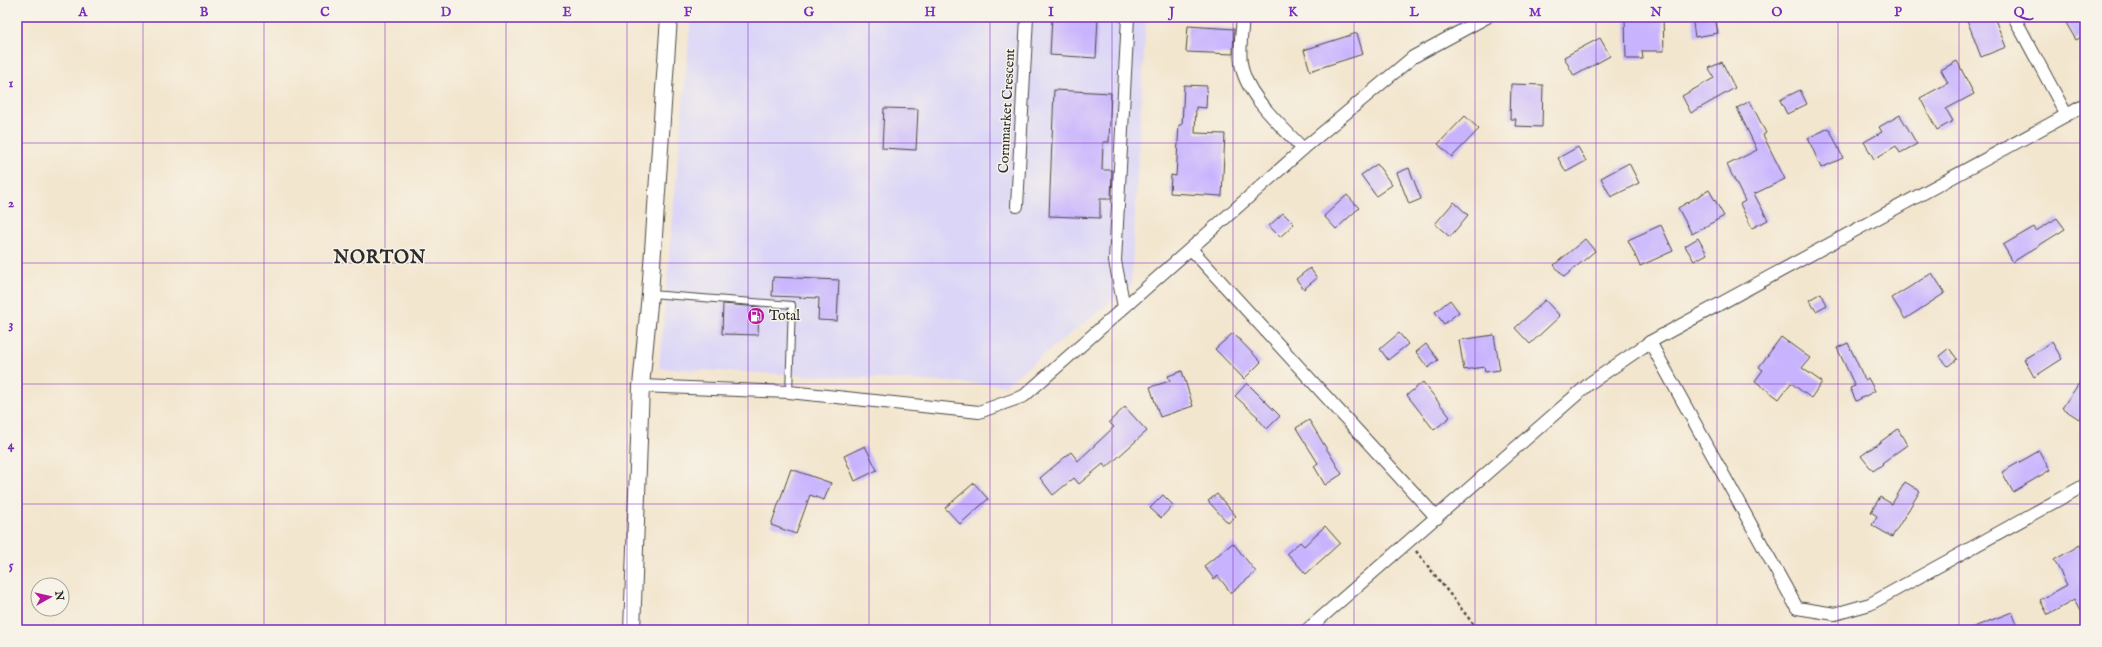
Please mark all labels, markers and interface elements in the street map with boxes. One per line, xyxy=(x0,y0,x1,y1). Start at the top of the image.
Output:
text: A xyxy=(78,4,89,21)
text: B xyxy=(200,4,209,21)
text: C xyxy=(320,4,330,21)
text: D xyxy=(441,4,452,21)
text: E xyxy=(562,4,572,21)
text: F xyxy=(684,4,693,21)
text: G xyxy=(804,4,815,21)
text: H xyxy=(924,4,936,21)
text: I xyxy=(1048,4,1054,21)
text: J xyxy=(1167,4,1175,21)
text: K xyxy=(1288,4,1298,21)
text: L xyxy=(1408,4,1419,21)
text: M xyxy=(1529,4,1542,21)
text: N xyxy=(1649,4,1662,21)
text: O xyxy=(1772,4,1783,21)
text: P xyxy=(1894,4,1902,21)
text: Q xyxy=(2014,4,2034,21)
street label: Cornmarket Crescent xyxy=(995,48,1019,174)
text: 1 xyxy=(9,75,14,92)
text: 2 xyxy=(8,195,14,212)
district label: NORTON xyxy=(333,247,426,270)
fuel station icon: Total xyxy=(746,306,766,326)
place label: Total xyxy=(769,307,800,325)
text: 3 xyxy=(9,316,14,333)
text: 4 xyxy=(8,437,15,454)
text: 5 xyxy=(9,557,14,574)
north arrow xyxy=(30,577,70,617)
text: N xyxy=(51,589,67,602)

